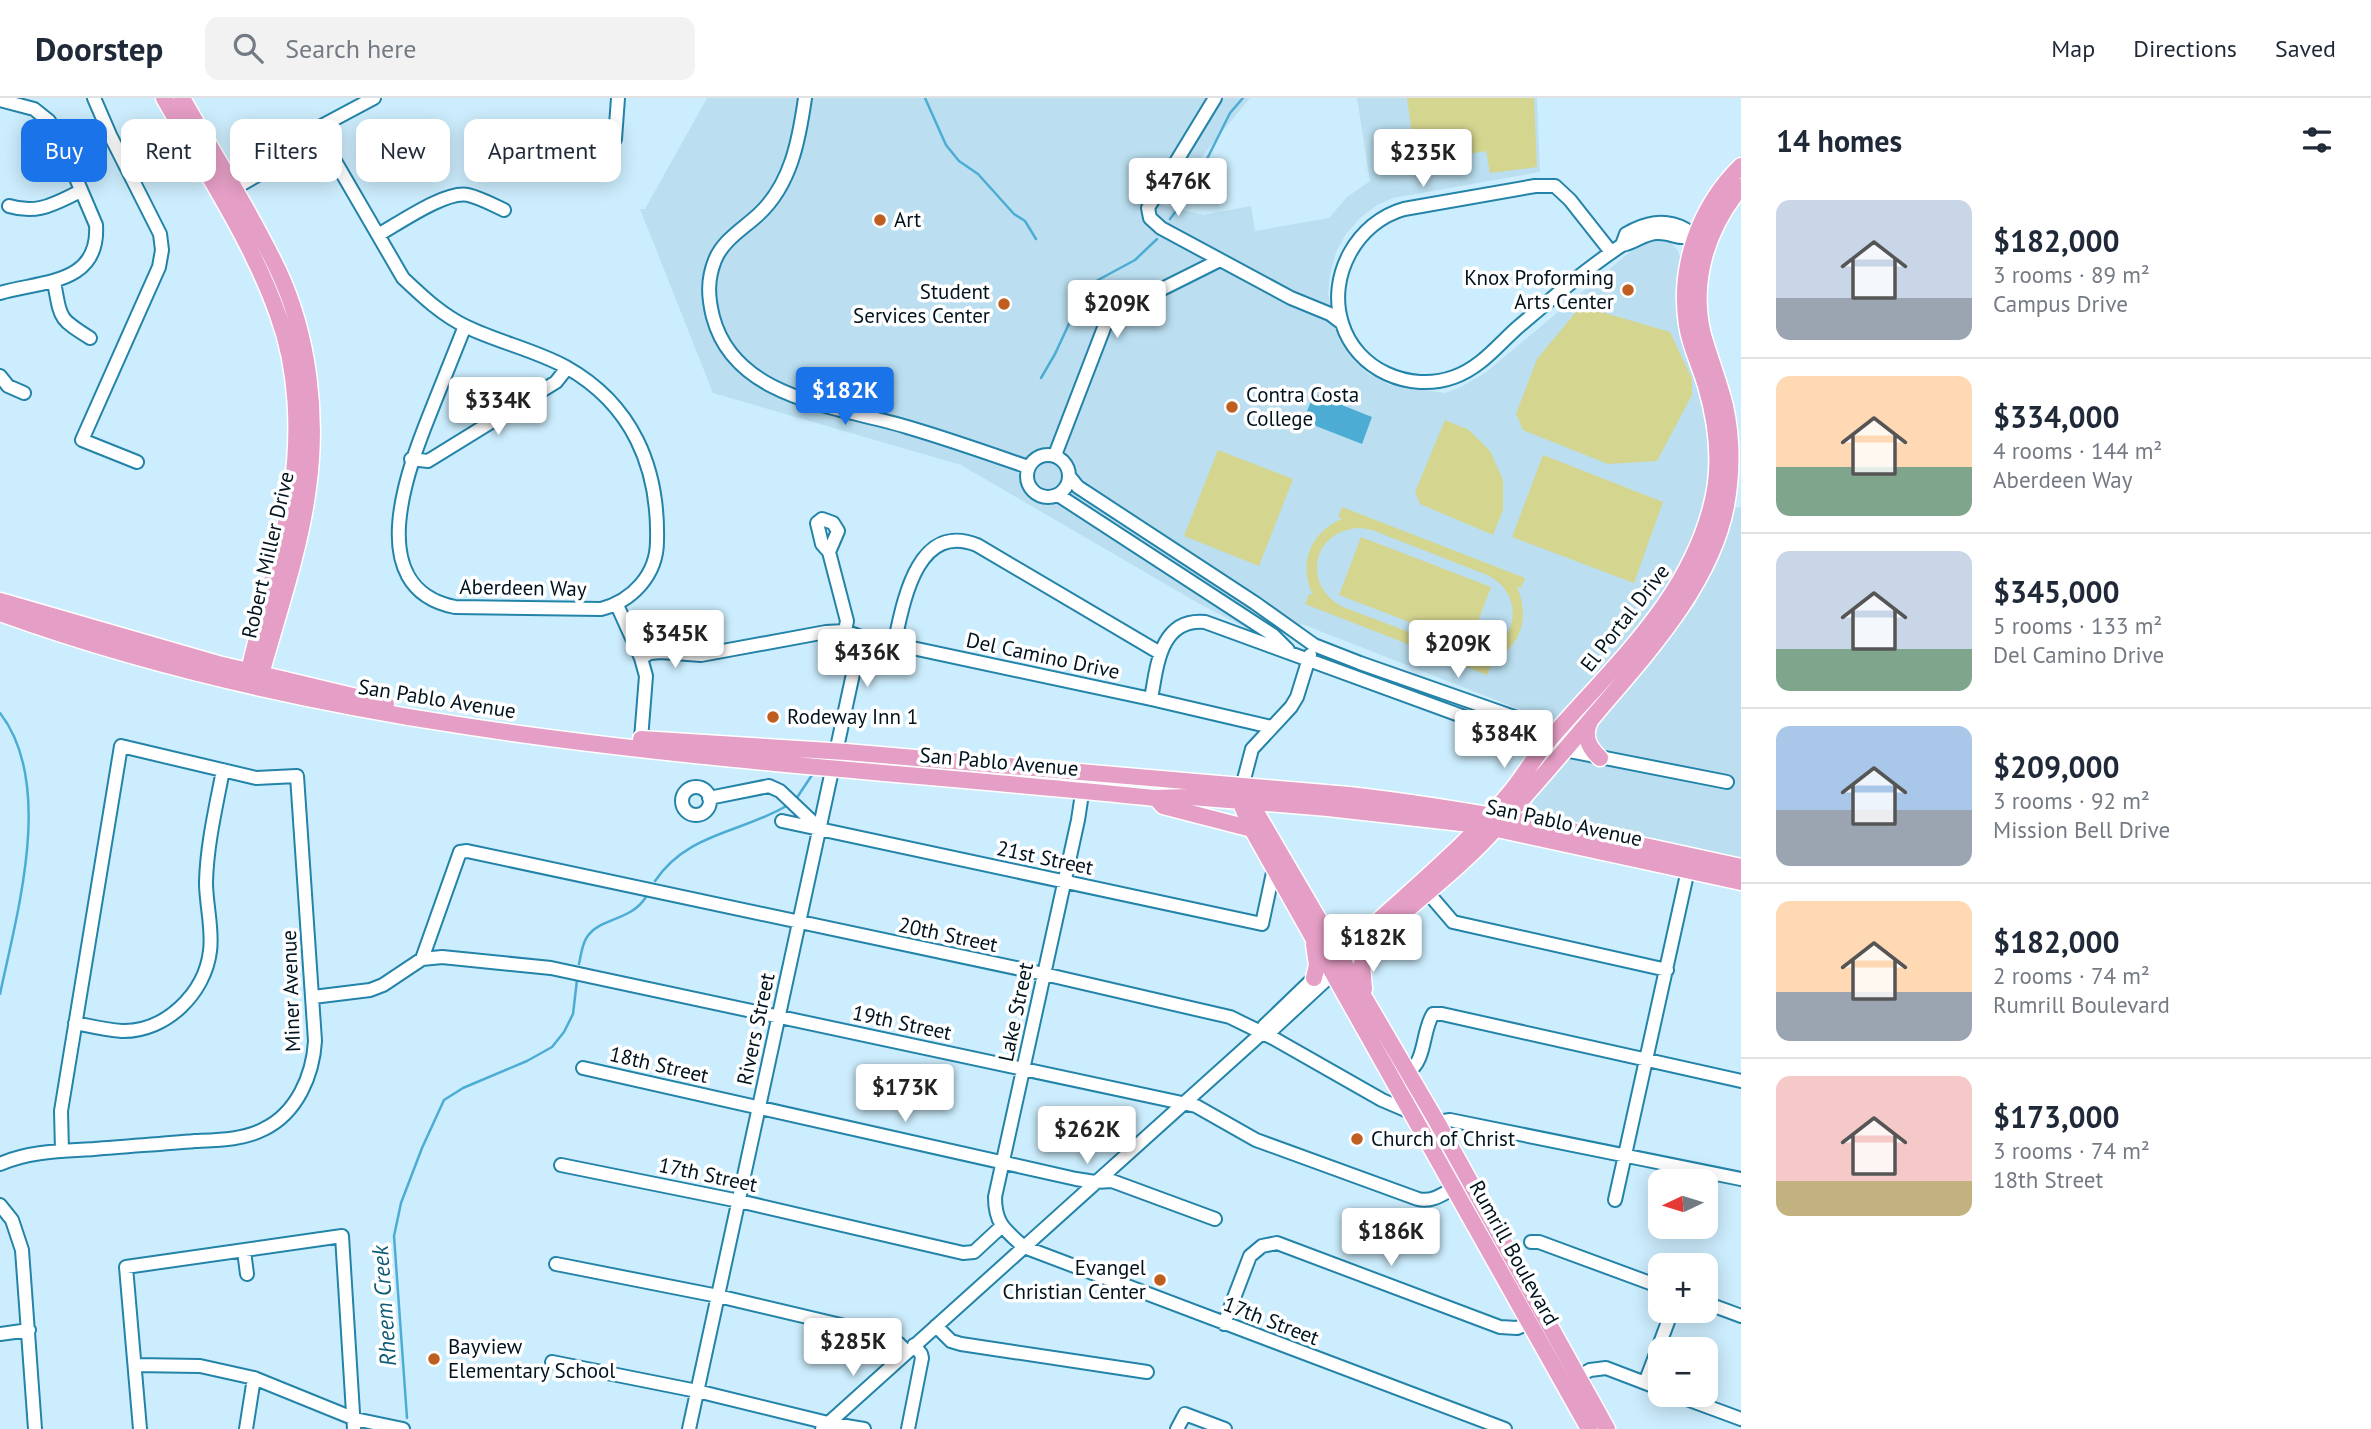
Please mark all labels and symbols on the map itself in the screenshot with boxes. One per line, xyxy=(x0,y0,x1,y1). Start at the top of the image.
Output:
pin: $235K xyxy=(1374,130,1472,189)
pin: $476K xyxy=(1129,158,1227,218)
place label: Art xyxy=(894,206,921,233)
marker: Art xyxy=(872,212,888,228)
place label: Knox Proforming Arts Center xyxy=(1464,264,1614,315)
place label: Student Services Center xyxy=(853,278,990,329)
pin: $209K xyxy=(1068,280,1166,340)
marker: Knox Proforming Arts Center xyxy=(1620,282,1636,298)
marker: Student Services Center xyxy=(996,296,1012,312)
pin: $182K xyxy=(796,368,894,427)
pin: $334K xyxy=(449,378,547,437)
place label: Contra Costa College xyxy=(1246,381,1359,432)
marker: Contra Costa College xyxy=(1224,399,1240,415)
street label: Robert Miller Drive xyxy=(235,469,300,641)
street label: El Portal Drive xyxy=(1574,558,1675,677)
street label: Aberdeen Way xyxy=(459,573,587,602)
pin: $345K xyxy=(626,610,724,670)
pin: $209K xyxy=(1409,620,1507,680)
street label: Del Camino Drive xyxy=(964,626,1122,685)
pin: $436K xyxy=(818,630,916,689)
street label: San Pablo Avenue xyxy=(356,673,518,724)
place label: Rodeway Inn 1 xyxy=(787,703,918,730)
marker: Rodeway Inn 1 xyxy=(765,709,781,725)
pin: $384K xyxy=(1455,710,1553,770)
street label: San Pablo Avenue xyxy=(919,741,1080,782)
street label: San Pablo Avenue xyxy=(1483,793,1645,852)
street label: 21st Street xyxy=(994,834,1096,881)
street label: 20th Street xyxy=(896,911,1000,958)
pin: $182K xyxy=(1324,914,1422,974)
street label: Miner Avenue xyxy=(275,930,306,1052)
street label: Lake Street xyxy=(992,960,1039,1064)
street label: Rivers Street xyxy=(730,970,781,1087)
street label: 19th Street xyxy=(850,999,954,1046)
street label: 18th Street xyxy=(607,1040,711,1089)
pin: $173K xyxy=(856,1065,954,1124)
pin: $262K xyxy=(1038,1107,1136,1166)
place label: Church of Christ xyxy=(1371,1125,1515,1152)
marker: Church of Christ xyxy=(1349,1131,1365,1147)
street label: 17th Street xyxy=(656,1151,760,1198)
north arrow xyxy=(1648,1169,1718,1239)
street label: Rumrill Boulevard xyxy=(1463,1176,1565,1330)
pin: $186K xyxy=(1342,1208,1440,1268)
water label: Rheem Creek xyxy=(365,1243,402,1367)
place label: Evangel Christian Center xyxy=(1003,1254,1146,1305)
marker: Evangel Christian Center xyxy=(1152,1272,1168,1288)
street label: 17th Street xyxy=(1220,1290,1323,1351)
pin: $285K xyxy=(804,1318,902,1378)
place label: Bayview Elementary School xyxy=(448,1333,615,1384)
marker: Bayview Elementary School xyxy=(426,1351,442,1367)

